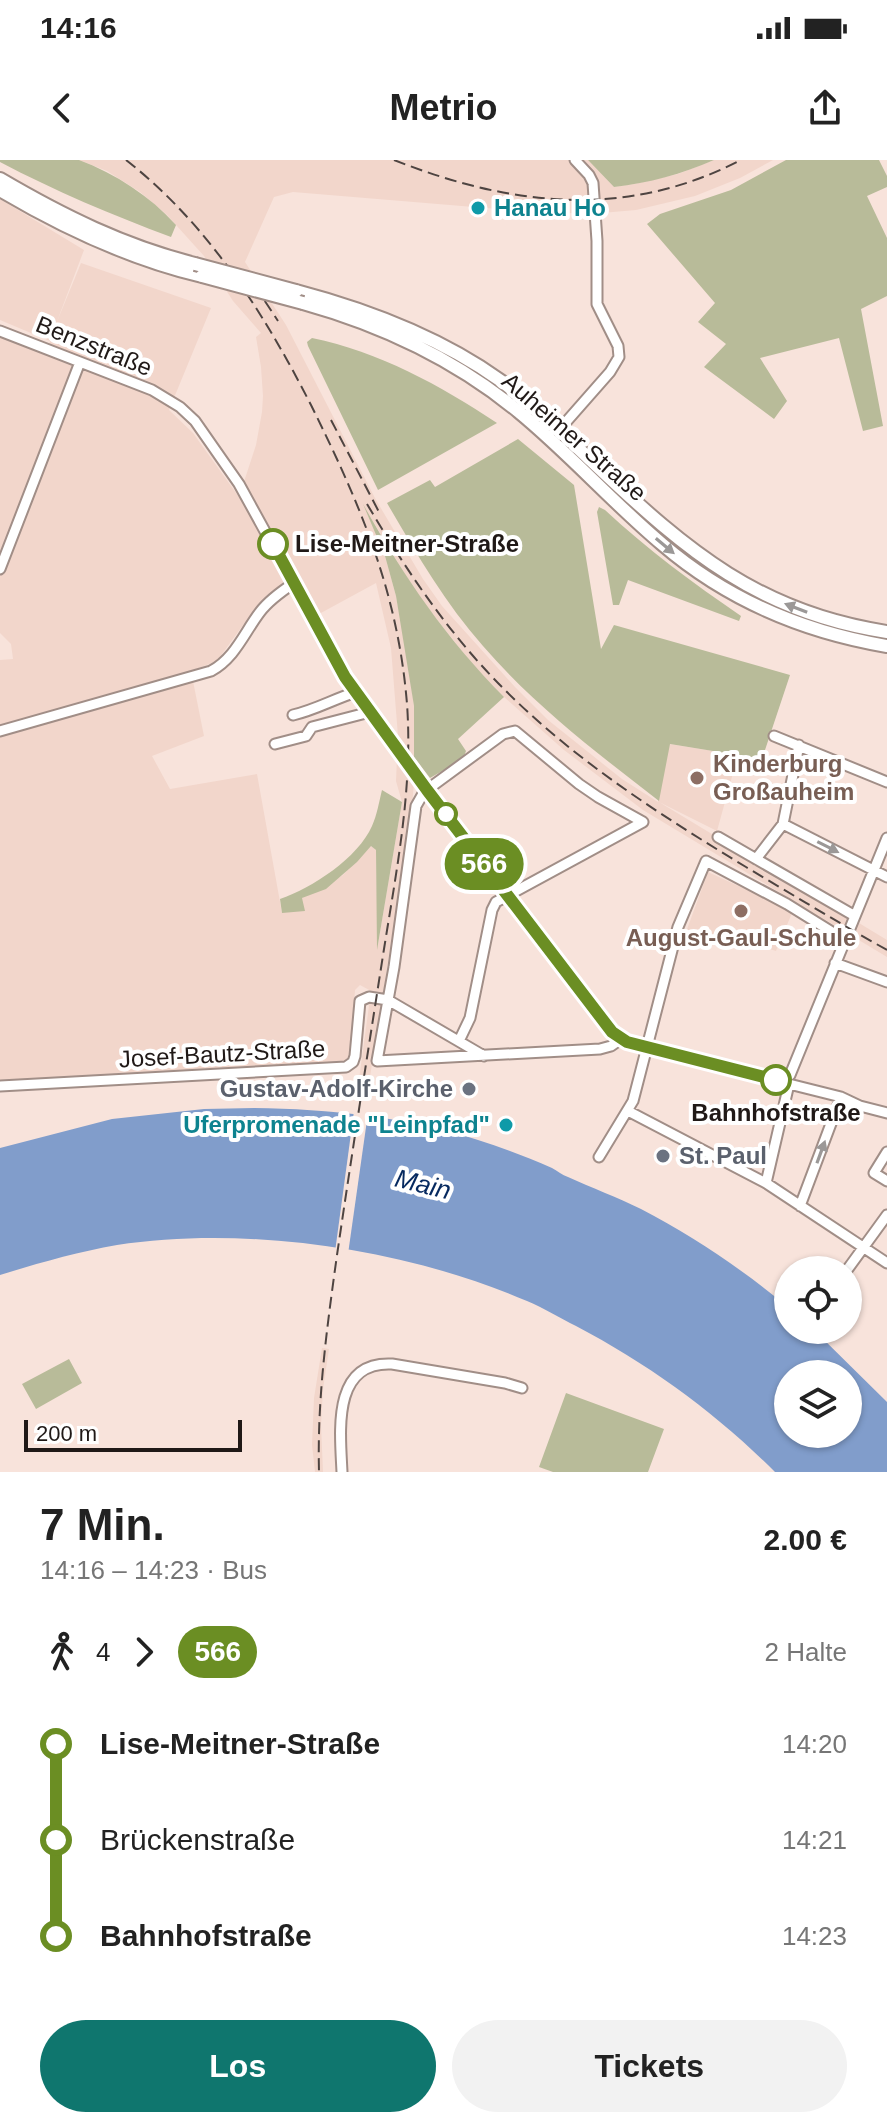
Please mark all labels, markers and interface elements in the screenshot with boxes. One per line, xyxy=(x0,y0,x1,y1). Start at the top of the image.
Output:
text: 14:16 xyxy=(40,11,117,44)
icon: back xyxy=(40,86,84,130)
icon: share xyxy=(803,86,847,130)
text: Metrio xyxy=(390,87,498,128)
place label: Hanau Ho xyxy=(494,194,606,221)
marker: Hanau Ho xyxy=(469,199,487,217)
street label: Benzstraße xyxy=(32,310,156,381)
street label: Auheimer Straße xyxy=(497,367,652,506)
marker: Lise-Meitner-Straße xyxy=(258,529,288,559)
place label: Lise-Meitner-Straße xyxy=(295,530,519,557)
one-way arrow xyxy=(655,537,675,554)
one-way arrow xyxy=(784,601,808,614)
place label: Kinderburg Großauheim xyxy=(713,750,854,805)
marker: Kinderburg Großauheim xyxy=(688,769,706,787)
unlabelled marker xyxy=(435,803,457,825)
line badge: 566 xyxy=(438,838,530,890)
one-way arrow xyxy=(817,840,840,854)
text: 566 xyxy=(461,848,507,879)
marker: August-Gaul-Schule xyxy=(732,902,750,920)
place label: August-Gaul-Schule xyxy=(626,924,856,951)
street label: Josef-Bautz-Straße xyxy=(118,1035,326,1072)
marker: Bahnhofstraße xyxy=(761,1065,791,1095)
place label: Gustav-Adolf-Kirche xyxy=(220,1075,453,1102)
marker: Gustav-Adolf-Kirche xyxy=(460,1080,478,1098)
place label: Bahnhofstraße xyxy=(691,1099,861,1126)
place label: Uferpromenade "Leinpfad" xyxy=(183,1111,490,1138)
marker: Uferpromenade "Leinpfad" xyxy=(497,1116,515,1134)
one-way arrow xyxy=(815,1139,827,1163)
place label: St. Paul xyxy=(679,1142,767,1169)
marker: St. Paul xyxy=(654,1147,672,1165)
water label: Main xyxy=(392,1163,454,1205)
map controls xyxy=(774,1256,862,1448)
button: locate xyxy=(774,1256,862,1344)
button: layers xyxy=(774,1360,862,1448)
scale bar xyxy=(24,1416,242,1452)
text: 200 m xyxy=(36,1421,97,1446)
text: 7 Min. xyxy=(40,1500,165,1549)
text: 2.00 € xyxy=(764,1523,847,1556)
text: 14:16 – 14:23 · Bus xyxy=(40,1555,267,1585)
icon: walk xyxy=(40,1630,84,1674)
icon: forward xyxy=(122,1630,166,1674)
text: 566 xyxy=(194,1636,241,1667)
text: 4 xyxy=(96,1637,110,1667)
text: 2 Halte xyxy=(765,1637,847,1667)
text: Lise-Meitner-Straße xyxy=(100,1727,380,1760)
text: 14:20 xyxy=(782,1729,847,1759)
text: Brückenstraße xyxy=(100,1823,295,1856)
text: 14:21 xyxy=(782,1825,847,1855)
text: Bahnhofstraße xyxy=(100,1919,312,1952)
text: 14:23 xyxy=(782,1921,847,1951)
button: Los xyxy=(40,2020,436,2112)
button: Tickets xyxy=(452,2020,847,2112)

